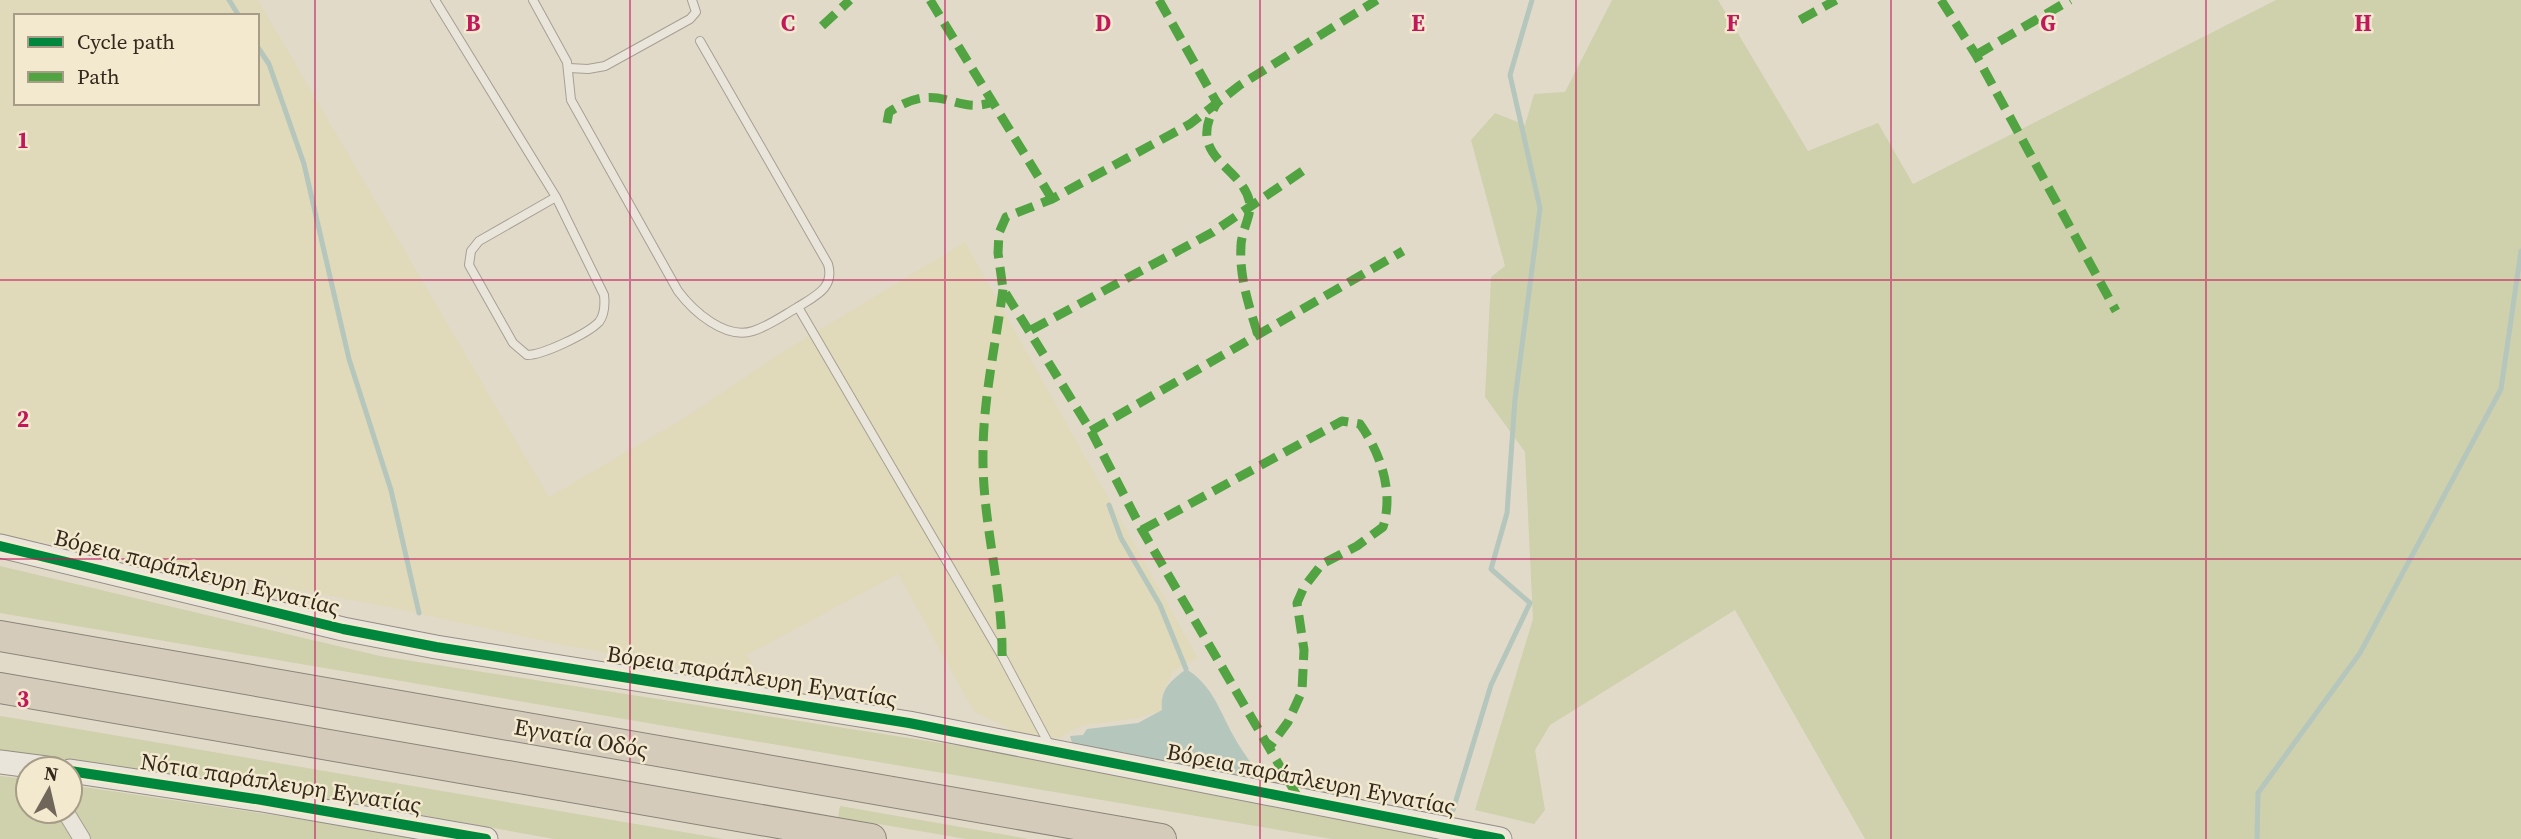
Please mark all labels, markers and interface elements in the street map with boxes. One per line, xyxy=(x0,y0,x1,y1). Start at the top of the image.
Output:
text: B xyxy=(466,7,481,39)
text: C xyxy=(781,7,795,39)
text: D xyxy=(1095,7,1111,39)
text: E xyxy=(1411,7,1425,39)
text: F xyxy=(1726,7,1740,39)
text: G xyxy=(2040,7,2056,39)
text: H xyxy=(2354,7,2372,39)
legend xyxy=(14,14,259,105)
text: Cycle path xyxy=(77,27,175,56)
text: Path xyxy=(77,62,120,91)
text: 1 xyxy=(17,124,29,156)
text: 2 xyxy=(17,403,29,435)
street label: Βόρεια παράπλευρη Εγνατίας xyxy=(51,521,343,623)
street label: Βόρεια παράπλευρη Εγνατίας xyxy=(605,637,899,715)
text: 3 xyxy=(17,683,29,715)
street label: Εγνατία Οδός xyxy=(512,710,650,766)
street label: Βόρεια παράπλευρη Εγνατίας xyxy=(1164,735,1458,823)
street label: Νότια παράπλευρη Εγνατίας xyxy=(138,745,424,821)
north arrow xyxy=(14,755,84,825)
text: N xyxy=(43,759,60,787)

